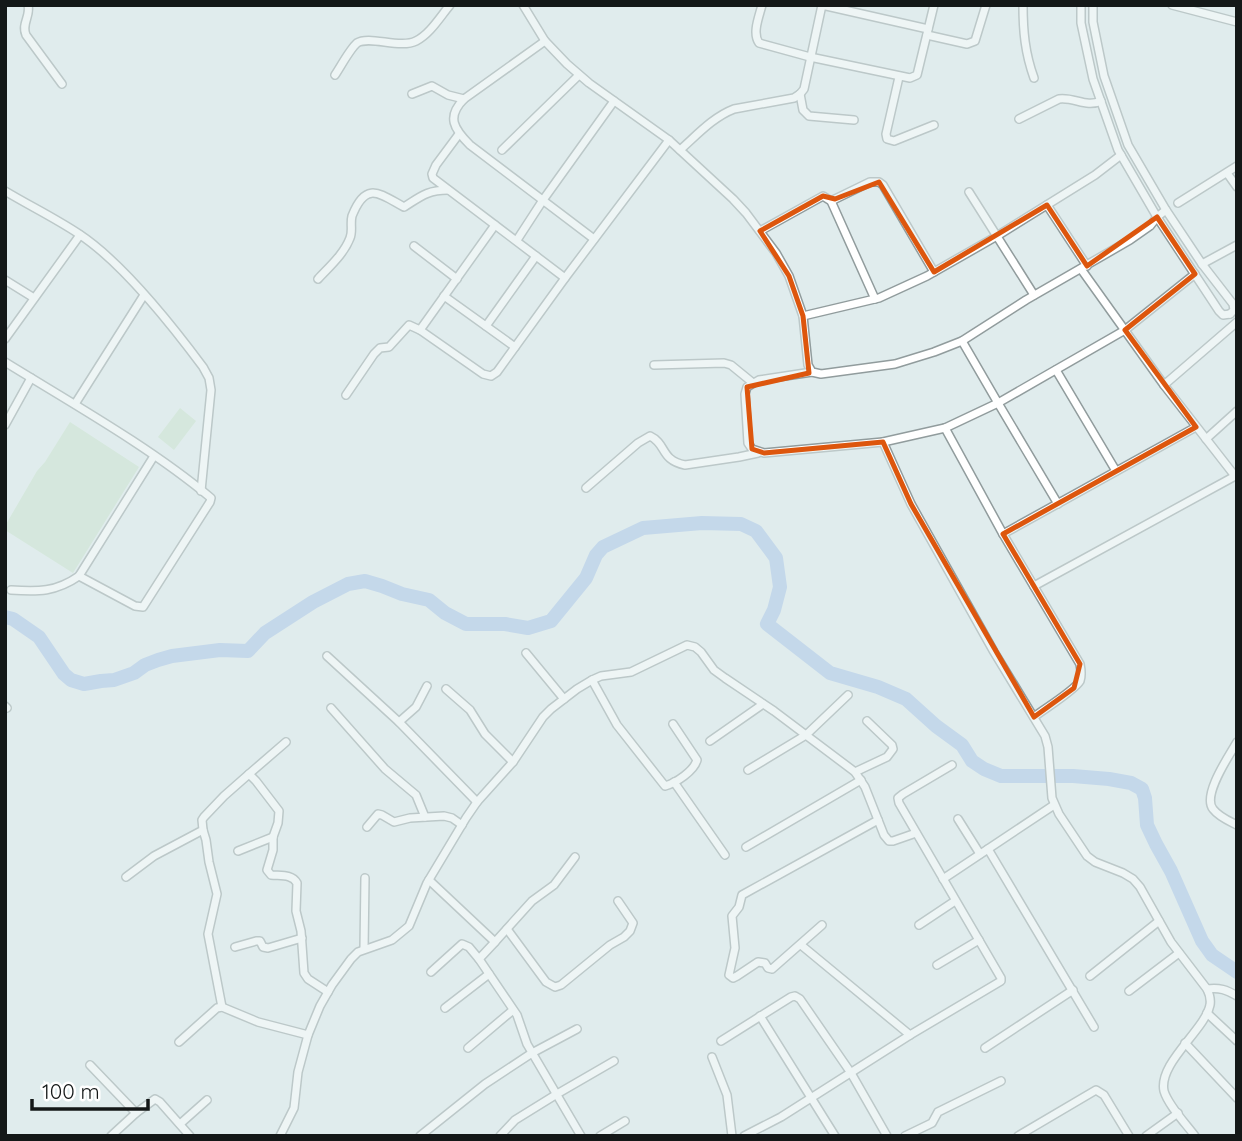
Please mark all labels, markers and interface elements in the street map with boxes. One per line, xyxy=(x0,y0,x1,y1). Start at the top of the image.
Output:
scale bar xyxy=(32,1068,147,1112)
text: 100 m xyxy=(42,1078,100,1104)

